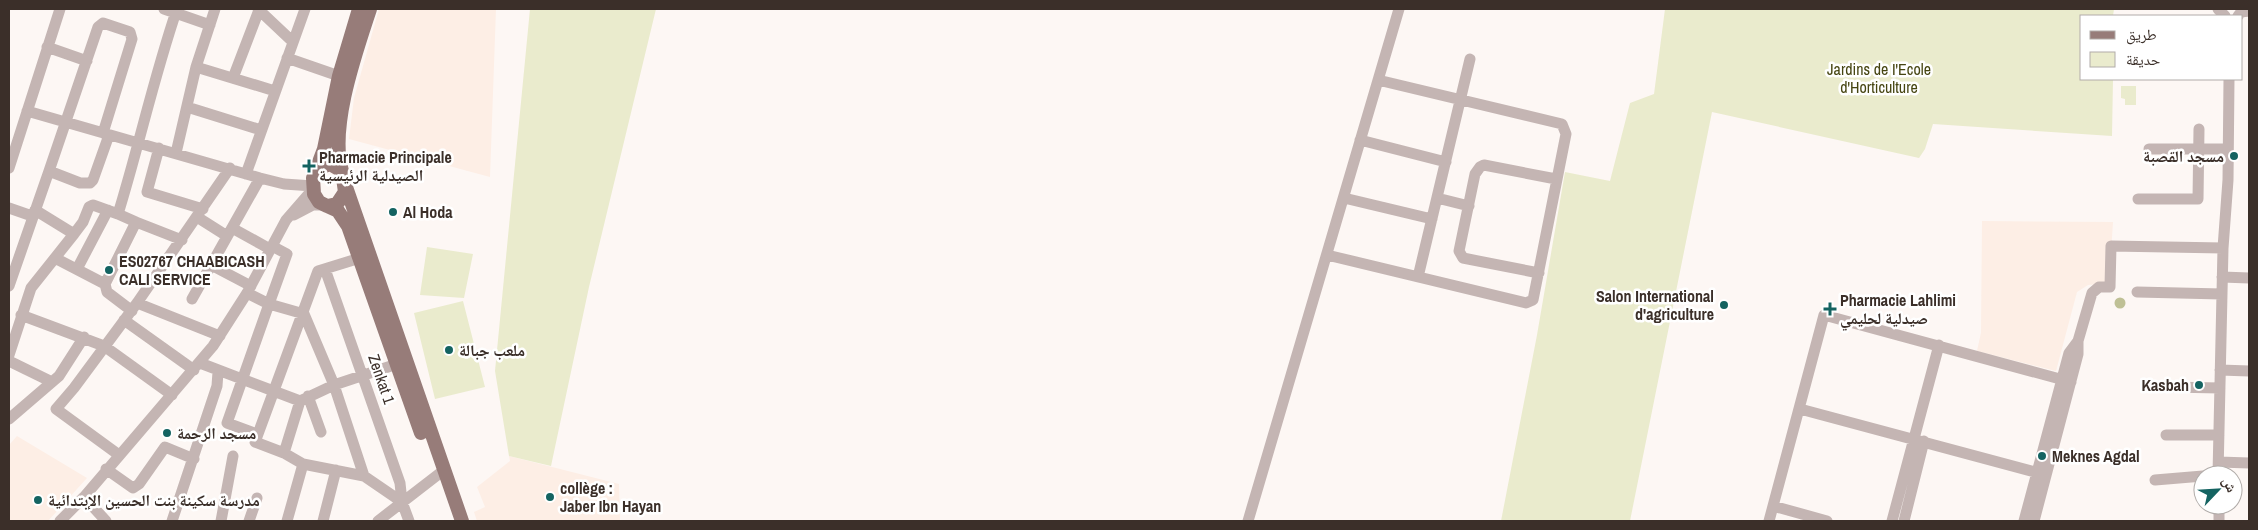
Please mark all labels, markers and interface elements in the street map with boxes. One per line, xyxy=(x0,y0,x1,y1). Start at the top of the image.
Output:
legend xyxy=(2080,15,2243,80)
text: طريق xyxy=(2126,24,2157,45)
text: حديقة xyxy=(2126,49,2161,70)
park label: Jardins de I'Ecole d'Horticulture xyxy=(1827,58,1931,98)
place label: مسجد القصبة xyxy=(2143,145,2224,167)
place label: Pharmacie Principale الصيدلية الرئيسية xyxy=(319,146,452,186)
marker: مسجد القصبة xyxy=(2228,150,2240,162)
marker: Pharmacie Principale الصيدلية الرئيسية xyxy=(303,160,315,172)
place label: Al Hoda xyxy=(403,201,453,223)
marker: Al Hoda xyxy=(387,206,399,218)
place label: ES02767 CHAABICASH CALI SERVICE xyxy=(119,250,265,290)
marker: ES02767 CHAABICASH CALI SERVICE xyxy=(103,264,115,276)
place label: Salon International d'agriculture xyxy=(1596,285,1714,325)
place label: Pharmacie Lahlimi صيدلية لحليمي xyxy=(1840,289,1956,331)
marker: Salon International d'agriculture xyxy=(1718,299,1730,311)
marker: Pharmacie Lahlimi صيدلية لحليمي xyxy=(1824,303,1836,315)
place label: ملعب جبالة xyxy=(459,339,525,361)
marker: ملعب جبالة xyxy=(443,344,455,356)
street label: Zenkat 1 xyxy=(363,351,401,407)
place label: Kasbah xyxy=(2142,374,2189,396)
marker: Kasbah xyxy=(2193,379,2205,391)
place label: مسجد الرحمة xyxy=(177,422,256,444)
marker: مسجد الرحمة xyxy=(161,427,173,439)
place label: Meknes Agdal xyxy=(2052,445,2140,467)
marker: Meknes Agdal xyxy=(2036,450,2048,462)
north arrow xyxy=(2193,465,2243,515)
text: ش xyxy=(2218,474,2241,495)
place label: collège : Jaber Ibn Hayan xyxy=(560,477,661,517)
place label: مدرسة سكينة بنت الحسين الإبتدائية xyxy=(48,489,260,511)
marker: collège : Jaber Ibn Hayan xyxy=(544,491,556,503)
marker: مدرسة سكينة بنت الحسين الإبتدائية xyxy=(32,494,44,506)

